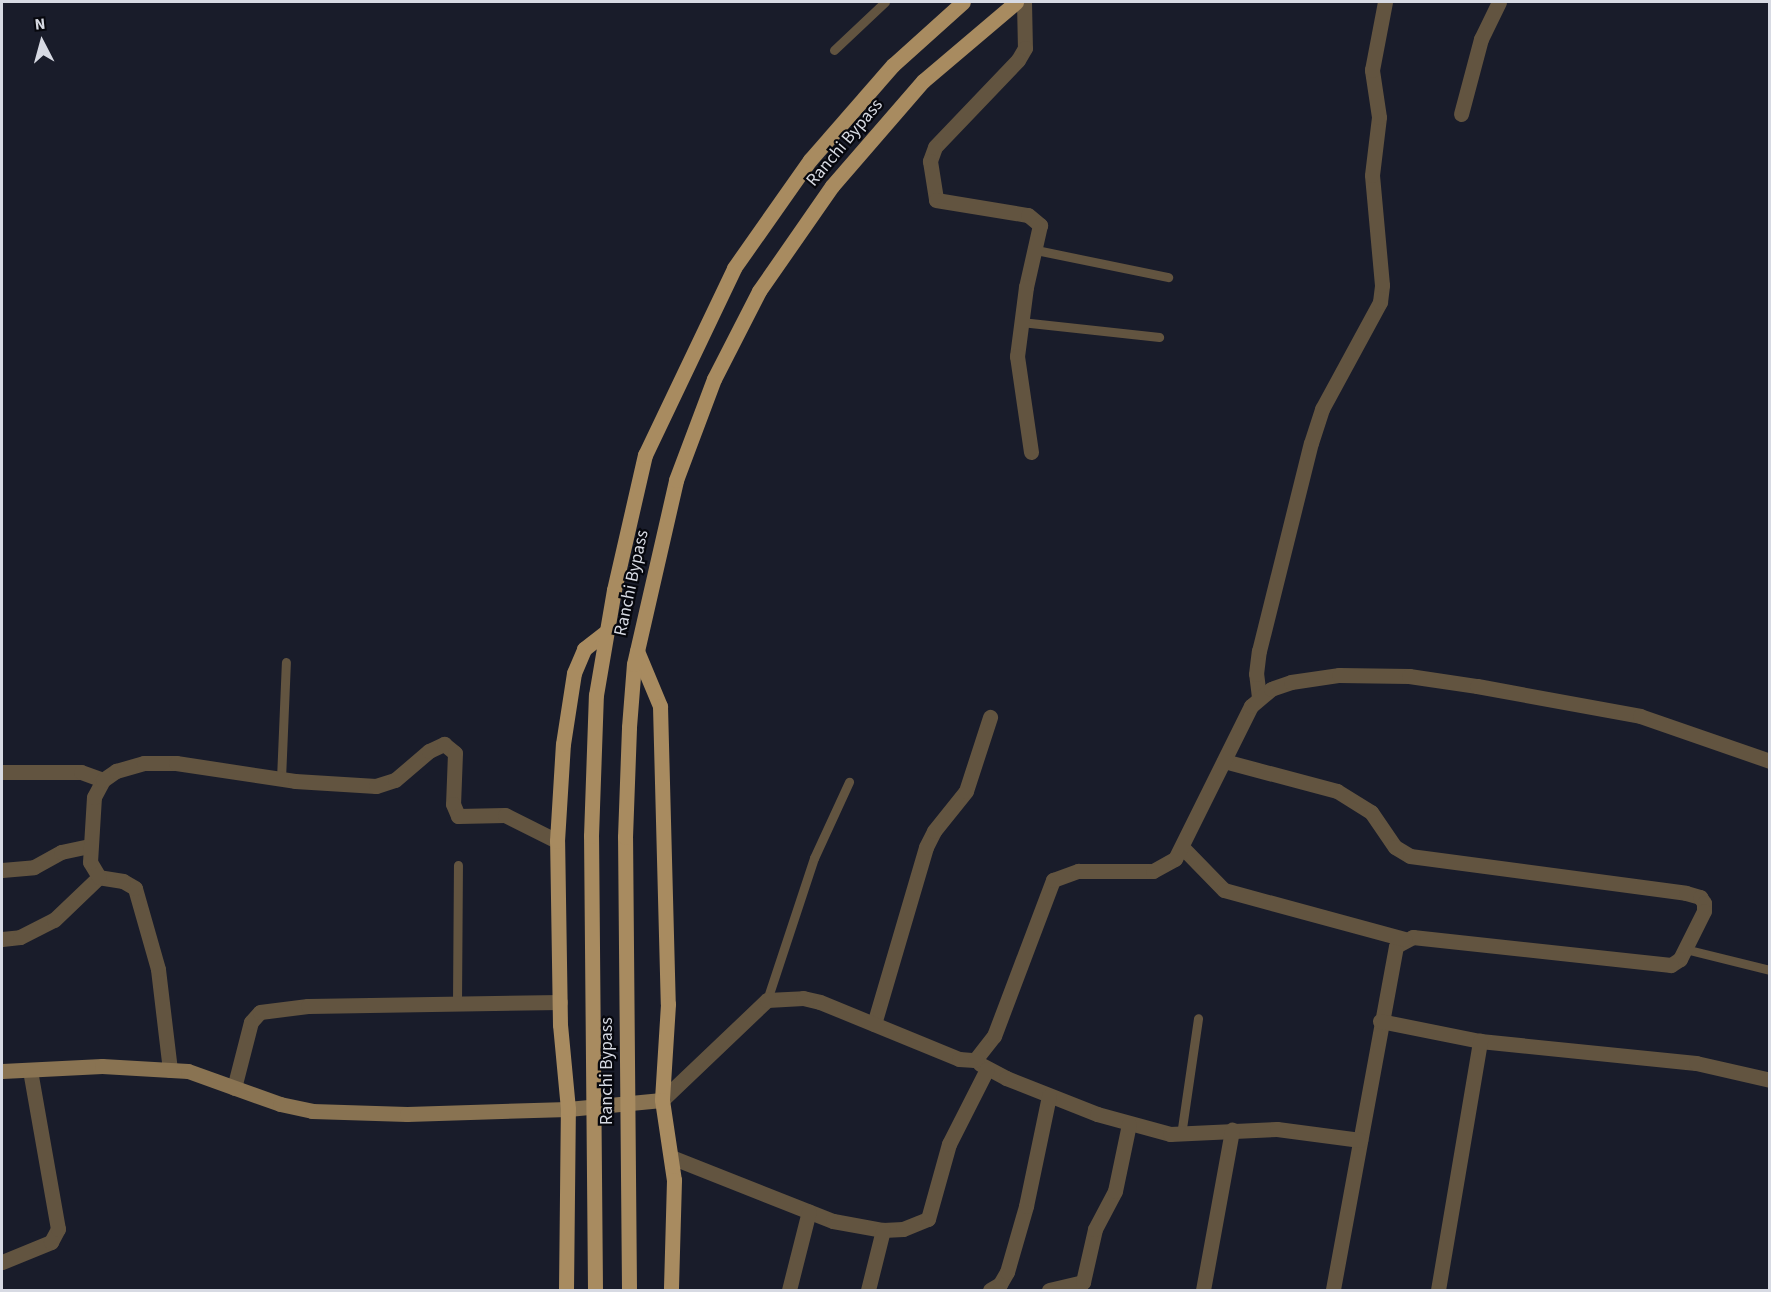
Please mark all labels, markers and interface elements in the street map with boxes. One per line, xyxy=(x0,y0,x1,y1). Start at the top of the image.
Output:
north arrow xyxy=(12,12,72,72)
text: N xyxy=(34,13,47,36)
street label: Ranchi Bypass xyxy=(802,95,888,191)
street label: Ranchi Bypass xyxy=(610,528,654,638)
street label: Ranchi Bypass xyxy=(596,1017,618,1125)

